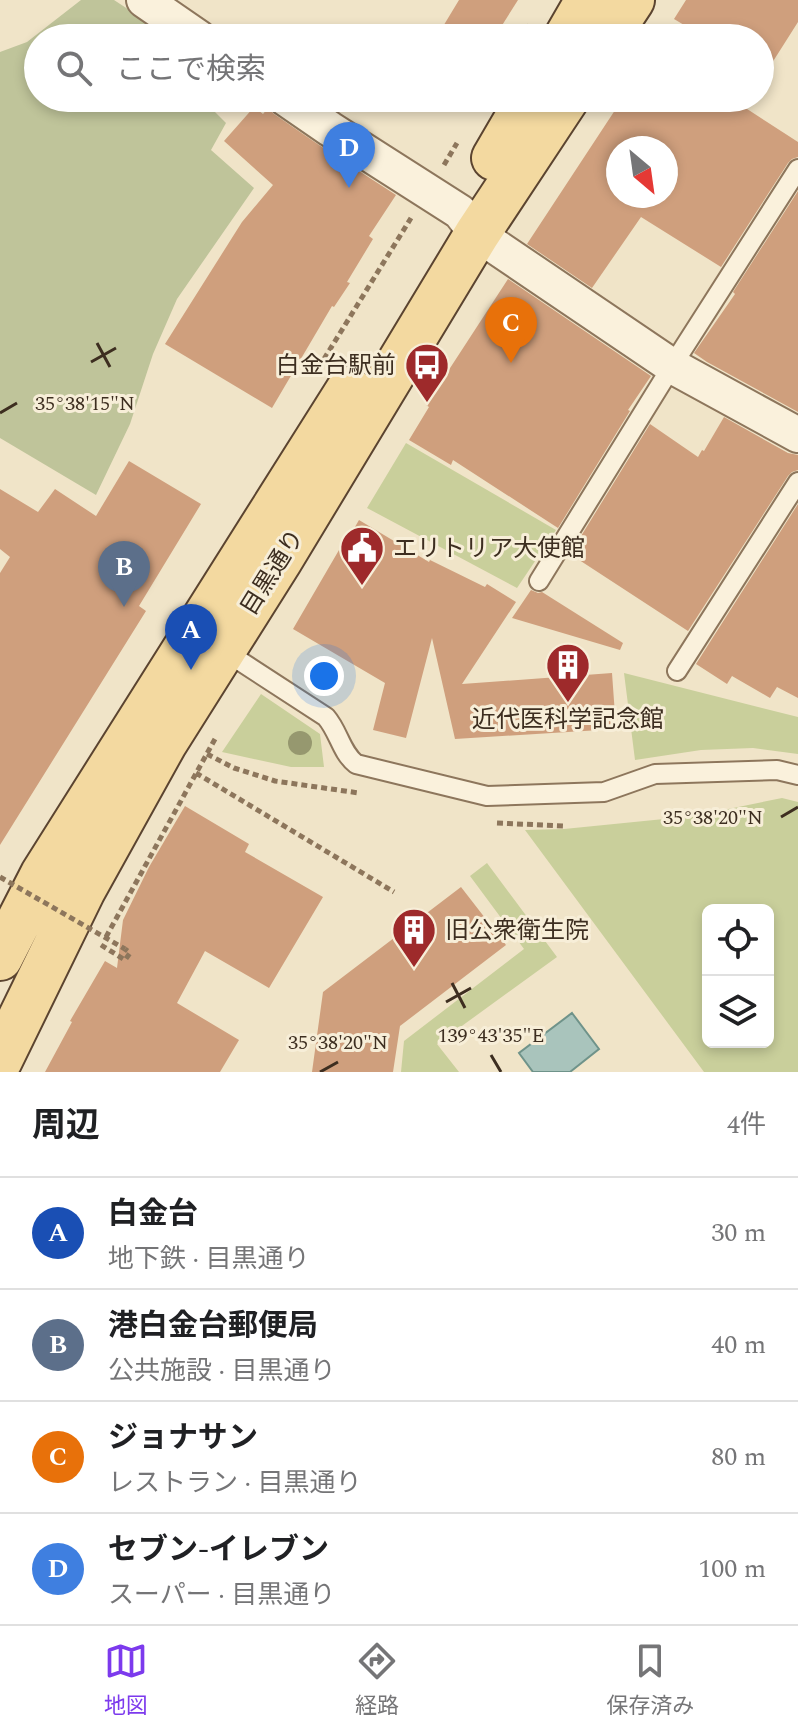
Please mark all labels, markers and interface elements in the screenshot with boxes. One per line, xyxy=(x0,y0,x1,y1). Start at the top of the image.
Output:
search box xyxy=(24,24,774,112)
icon: search xyxy=(52,46,96,90)
text: ここで検索 xyxy=(116,47,266,93)
pin: D xyxy=(323,122,375,188)
north arrow xyxy=(606,136,678,208)
pin: C xyxy=(485,297,537,363)
bus stop icon: 白金台駅前 xyxy=(403,341,451,404)
place label: 白金台駅前 xyxy=(276,348,396,384)
text: 35°38'15"N xyxy=(35,389,135,419)
street label: 目黒通り xyxy=(232,522,314,623)
public building icon: エリトリア大使館 xyxy=(338,524,386,587)
place label: エリトリア大使館 xyxy=(393,531,585,567)
pin: B xyxy=(98,541,150,607)
pin: A xyxy=(165,604,217,670)
building icon: 近代医科学記念館 xyxy=(544,641,592,704)
your location xyxy=(304,656,344,696)
place label: 近代医科学記念館 xyxy=(472,702,664,738)
text: 35°38'20"N xyxy=(663,803,763,833)
map controls xyxy=(702,904,774,1048)
button: locate xyxy=(702,904,774,976)
building icon: 旧公衆衛生院 xyxy=(390,906,438,969)
place label: 旧公衆衛生院 xyxy=(445,913,589,949)
button: layers xyxy=(702,976,774,1048)
text: 139°43'35"E xyxy=(437,1021,545,1051)
text: 35°38'20"N xyxy=(288,1028,388,1058)
text: 周辺 xyxy=(32,1100,100,1152)
text: 4件 xyxy=(727,1105,766,1145)
text: 白金台 xyxy=(108,1191,198,1237)
text: A xyxy=(48,1213,68,1253)
text: 30 m xyxy=(711,1213,766,1253)
text: 地下鉄 · 目黒通り xyxy=(108,1239,310,1279)
text: 港白金台郵便局 xyxy=(108,1303,318,1349)
text: B xyxy=(49,1325,67,1365)
text: 40 m xyxy=(711,1325,766,1365)
text: 公共施設 · 目黒通り xyxy=(108,1351,336,1391)
text: ジョナサン xyxy=(108,1415,258,1461)
text: C xyxy=(49,1437,67,1477)
text: 80 m xyxy=(711,1437,766,1477)
text: レストラン · 目黒通り xyxy=(108,1463,362,1503)
text: セブン-イレブン xyxy=(108,1527,329,1573)
text: D xyxy=(48,1549,68,1589)
text: 100 m xyxy=(698,1549,766,1589)
text: スーパー · 目黒通り xyxy=(108,1575,335,1615)
tab: 地図 xyxy=(104,1639,148,1723)
tab: 経路 xyxy=(355,1639,399,1723)
tab: 保存済み xyxy=(606,1639,694,1723)

